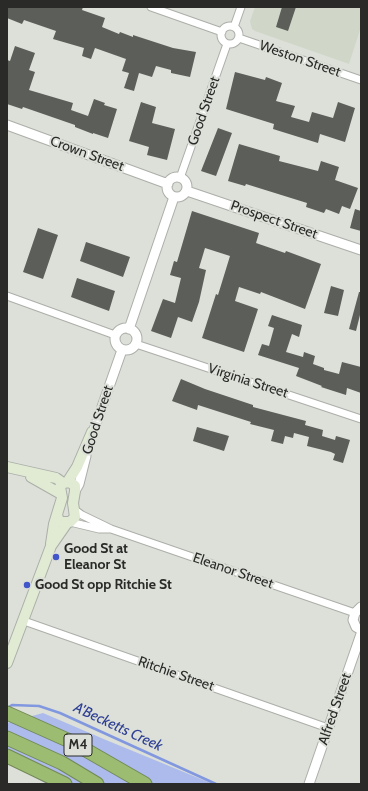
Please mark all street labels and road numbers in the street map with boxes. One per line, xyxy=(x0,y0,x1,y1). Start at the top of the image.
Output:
street label: Weston Street xyxy=(257,37,343,81)
street label: Good Street xyxy=(184,74,224,148)
street label: Crown Street xyxy=(48,133,126,175)
street label: Prospect Street xyxy=(228,197,320,243)
street label: Virginia Street xyxy=(206,360,290,402)
street label: Good Street xyxy=(79,383,117,457)
street label: Eleanor Street xyxy=(191,549,275,593)
street label: Ritchie Street xyxy=(136,653,216,695)
street label: Alfred Street xyxy=(315,671,355,747)
road number: M4 xyxy=(64,734,92,756)

